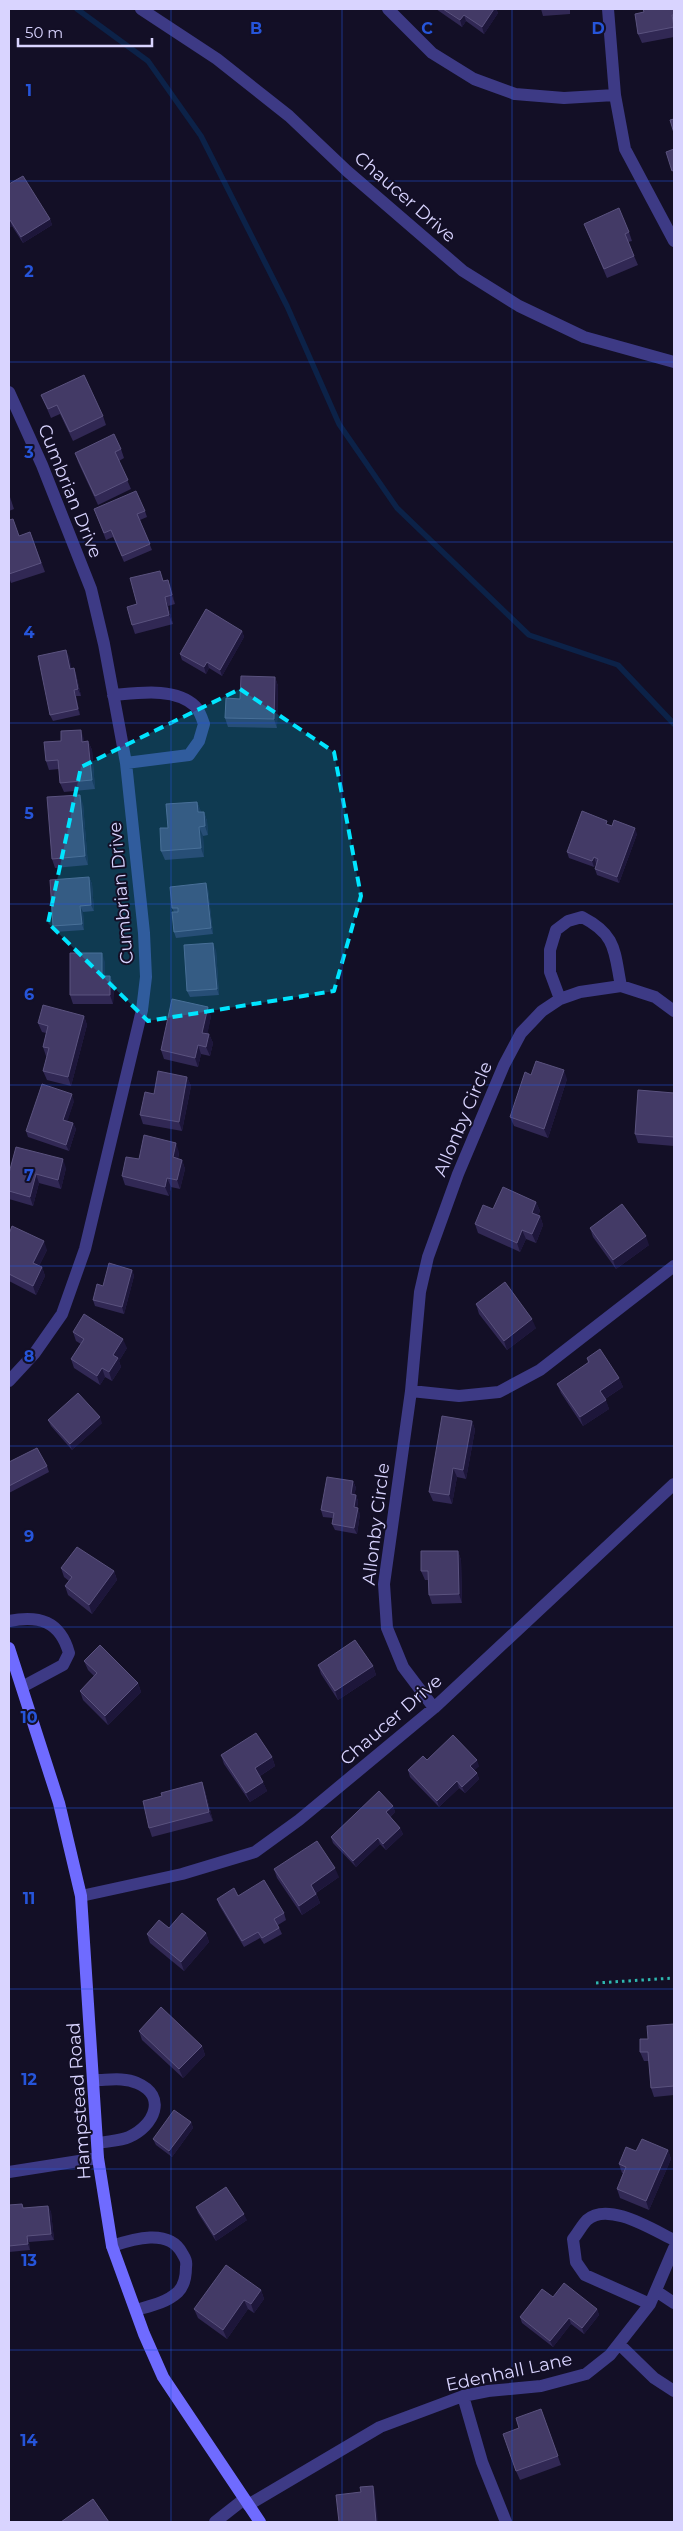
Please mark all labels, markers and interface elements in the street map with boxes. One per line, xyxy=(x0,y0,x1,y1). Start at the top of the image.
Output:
scale bar xyxy=(18,15,151,47)
text: B xyxy=(250,19,262,38)
text: C xyxy=(421,19,433,38)
text: D xyxy=(591,19,605,38)
text: 50 m xyxy=(25,23,63,42)
text: 1 xyxy=(26,81,32,100)
street label: Chaucer Drive xyxy=(350,147,460,247)
text: 2 xyxy=(24,262,34,281)
street label: Cumbrian Drive xyxy=(33,421,107,561)
text: 3 xyxy=(23,443,34,462)
text: 4 xyxy=(23,623,35,642)
text: 5 xyxy=(24,804,34,823)
street label: Cumbrian Drive xyxy=(104,821,138,965)
text: 6 xyxy=(24,985,34,1004)
street label: Allonby Circle xyxy=(429,1058,497,1180)
text: 7 xyxy=(24,1166,34,1185)
text: 8 xyxy=(24,1347,34,1366)
street label: Allonby Circle xyxy=(358,1462,394,1586)
text: 9 xyxy=(24,1527,34,1546)
street label: Chaucer Drive xyxy=(336,1670,446,1770)
text: 10 xyxy=(20,1708,38,1727)
text: 11 xyxy=(23,1889,35,1908)
street label: Hampstead Road xyxy=(63,2022,95,2180)
text: 12 xyxy=(21,2070,37,2089)
text: 13 xyxy=(21,2251,37,2270)
street label: Edenhall Lane xyxy=(444,2348,574,2396)
text: 14 xyxy=(20,2431,38,2450)

